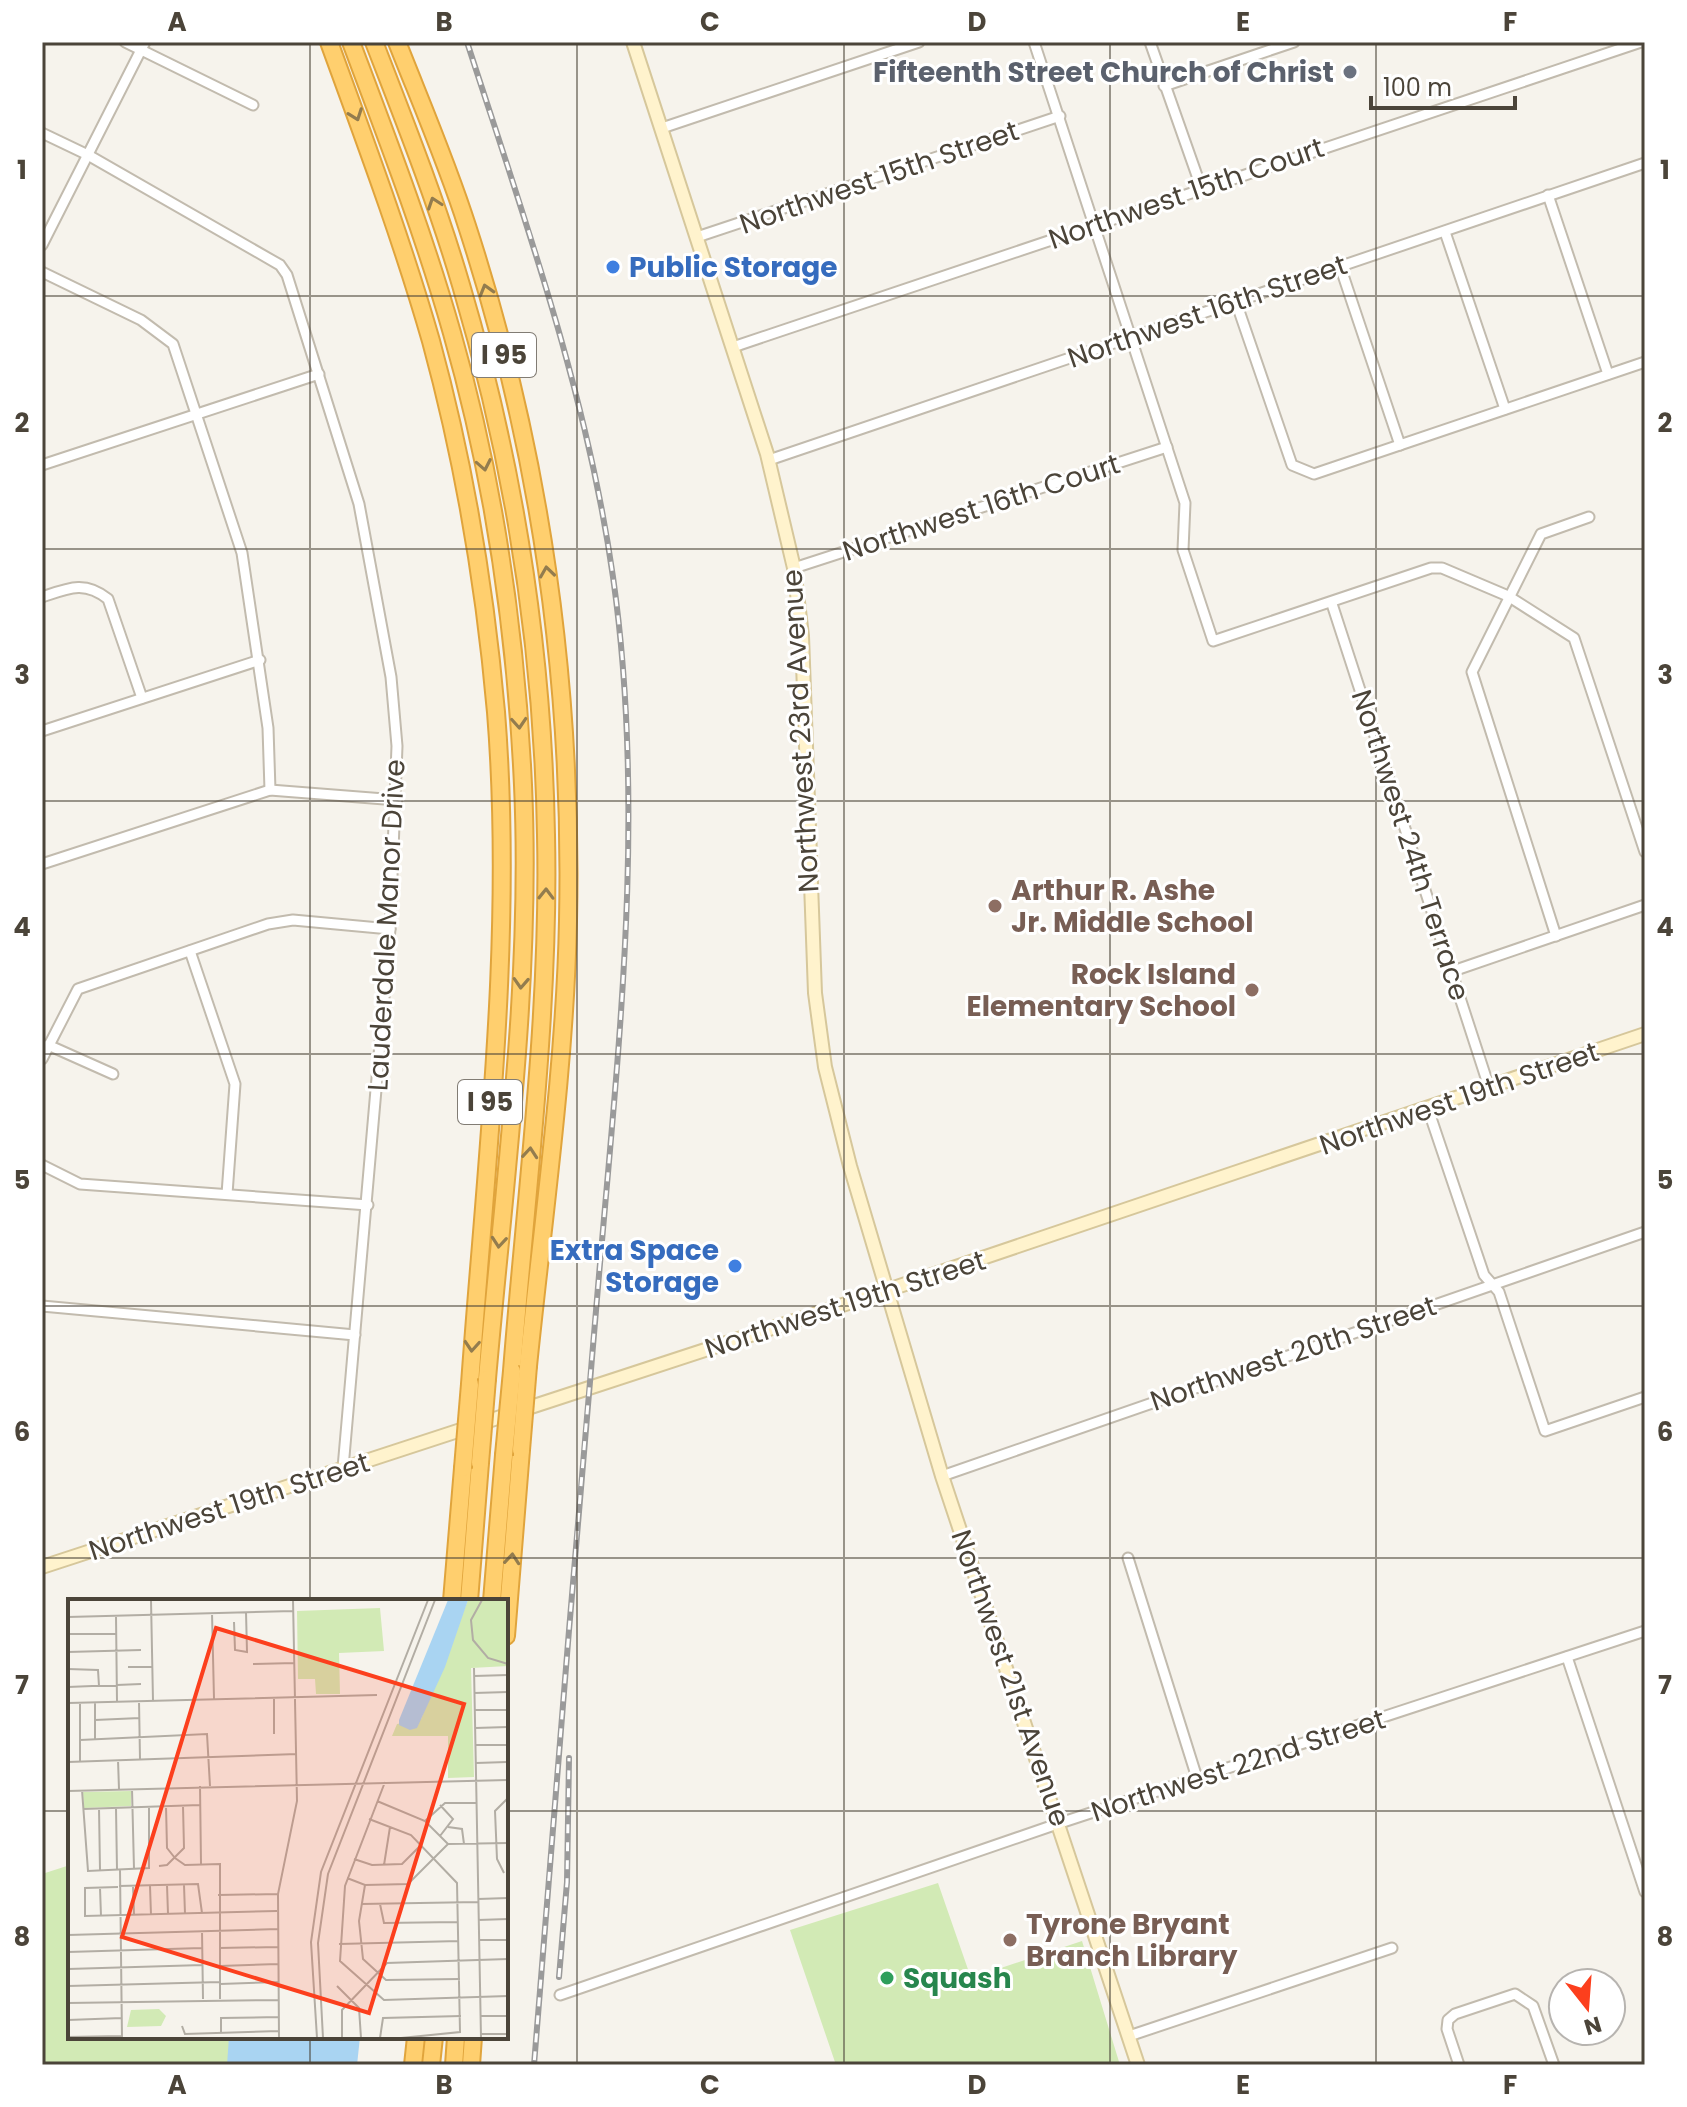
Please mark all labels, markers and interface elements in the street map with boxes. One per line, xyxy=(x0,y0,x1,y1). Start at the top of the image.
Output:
text: A xyxy=(167,4,187,40)
text: B xyxy=(435,4,453,40)
text: C xyxy=(700,4,720,40)
text: D xyxy=(968,4,987,40)
text: E xyxy=(1236,4,1250,40)
text: F xyxy=(1503,4,1517,40)
place label: Fifteenth Street Church of Christ xyxy=(873,53,1334,92)
scale bar xyxy=(1371,60,1515,110)
marker: Fifteenth Street Church of Christ xyxy=(1341,63,1359,81)
text: 100 m xyxy=(1383,71,1452,104)
one-way arrow xyxy=(346,108,362,122)
street label: Northwest 15th Street xyxy=(734,111,1024,244)
street label: Northwest 15th Court xyxy=(1043,128,1329,259)
text: 1 xyxy=(17,152,27,188)
text: 1 xyxy=(1660,152,1670,188)
one-way arrow xyxy=(428,196,444,210)
street label: Northwest 16th Street xyxy=(1062,245,1352,378)
place label: Public Storage xyxy=(629,248,837,287)
marker: Public Storage xyxy=(604,258,622,276)
one-way arrow xyxy=(479,284,495,298)
road number: I 95 xyxy=(472,333,536,377)
text: 2 xyxy=(15,405,30,441)
text: 2 xyxy=(1658,405,1673,441)
street label: Northwest 16th Court xyxy=(838,444,1125,571)
one-way arrow xyxy=(475,458,492,472)
one-way arrow xyxy=(539,565,556,578)
street label: Northwest 23rd Avenue xyxy=(773,568,828,893)
text: 3 xyxy=(14,657,30,693)
text: 3 xyxy=(1657,657,1673,693)
street label: Northwest 24th Terrace xyxy=(1342,685,1479,1006)
one-way arrow xyxy=(510,717,527,730)
street label: Lauderdale Manor Drive xyxy=(358,758,415,1092)
place label: Arthur R. Ashe Jr. Middle School xyxy=(1011,871,1253,942)
one-way arrow xyxy=(537,887,555,900)
marker: Arthur R. Ashe Jr. Middle School xyxy=(986,897,1004,915)
text: 4 xyxy=(13,909,31,945)
text: 4 xyxy=(1656,909,1674,945)
place label: Rock Island Elementary School xyxy=(967,955,1236,1026)
one-way arrow xyxy=(513,977,530,990)
marker: Rock Island Elementary School xyxy=(1243,981,1261,999)
street label: Northwest 19th Street xyxy=(1314,1032,1604,1165)
road number: I 95 xyxy=(458,1080,522,1124)
one-way arrow xyxy=(521,1146,538,1159)
text: 5 xyxy=(14,1162,30,1198)
text: 5 xyxy=(1657,1162,1673,1198)
place label: Extra Space Storage xyxy=(550,1231,719,1302)
one-way arrow xyxy=(491,1236,508,1249)
street label: Northwest 19th Street xyxy=(700,1241,990,1368)
marker: Extra Space Storage xyxy=(726,1257,744,1275)
street label: Northwest 20th Street xyxy=(1145,1286,1441,1421)
one-way arrow xyxy=(464,1340,481,1353)
text: 6 xyxy=(14,1414,30,1450)
text: 6 xyxy=(1657,1414,1673,1450)
street label: Northwest 19th Street xyxy=(84,1443,374,1570)
street label: Northwest 21st Avenue xyxy=(941,1525,1080,1832)
one-way arrow xyxy=(503,1552,520,1565)
inset map xyxy=(68,1599,508,2039)
text: 7 xyxy=(15,1667,29,1703)
text: 7 xyxy=(1658,1667,1672,1703)
street label: Northwest 22nd Street xyxy=(1086,1699,1390,1831)
place label: Tyrone Bryant Branch Library xyxy=(1026,1905,1238,1976)
text: 8 xyxy=(14,1919,30,1955)
text: 8 xyxy=(1657,1919,1673,1955)
marker: Tyrone Bryant Branch Library xyxy=(1001,1931,1019,1949)
place label: Squash xyxy=(903,1959,1012,1998)
north arrow xyxy=(1547,1967,1627,2047)
marker: Squash xyxy=(878,1969,896,1987)
text: N xyxy=(1580,2008,1605,2043)
text: A xyxy=(167,2067,187,2103)
text: B xyxy=(435,2067,453,2103)
text: C xyxy=(700,2067,720,2103)
text: D xyxy=(968,2067,987,2103)
text: E xyxy=(1236,2067,1250,2103)
text: F xyxy=(1503,2067,1517,2103)

